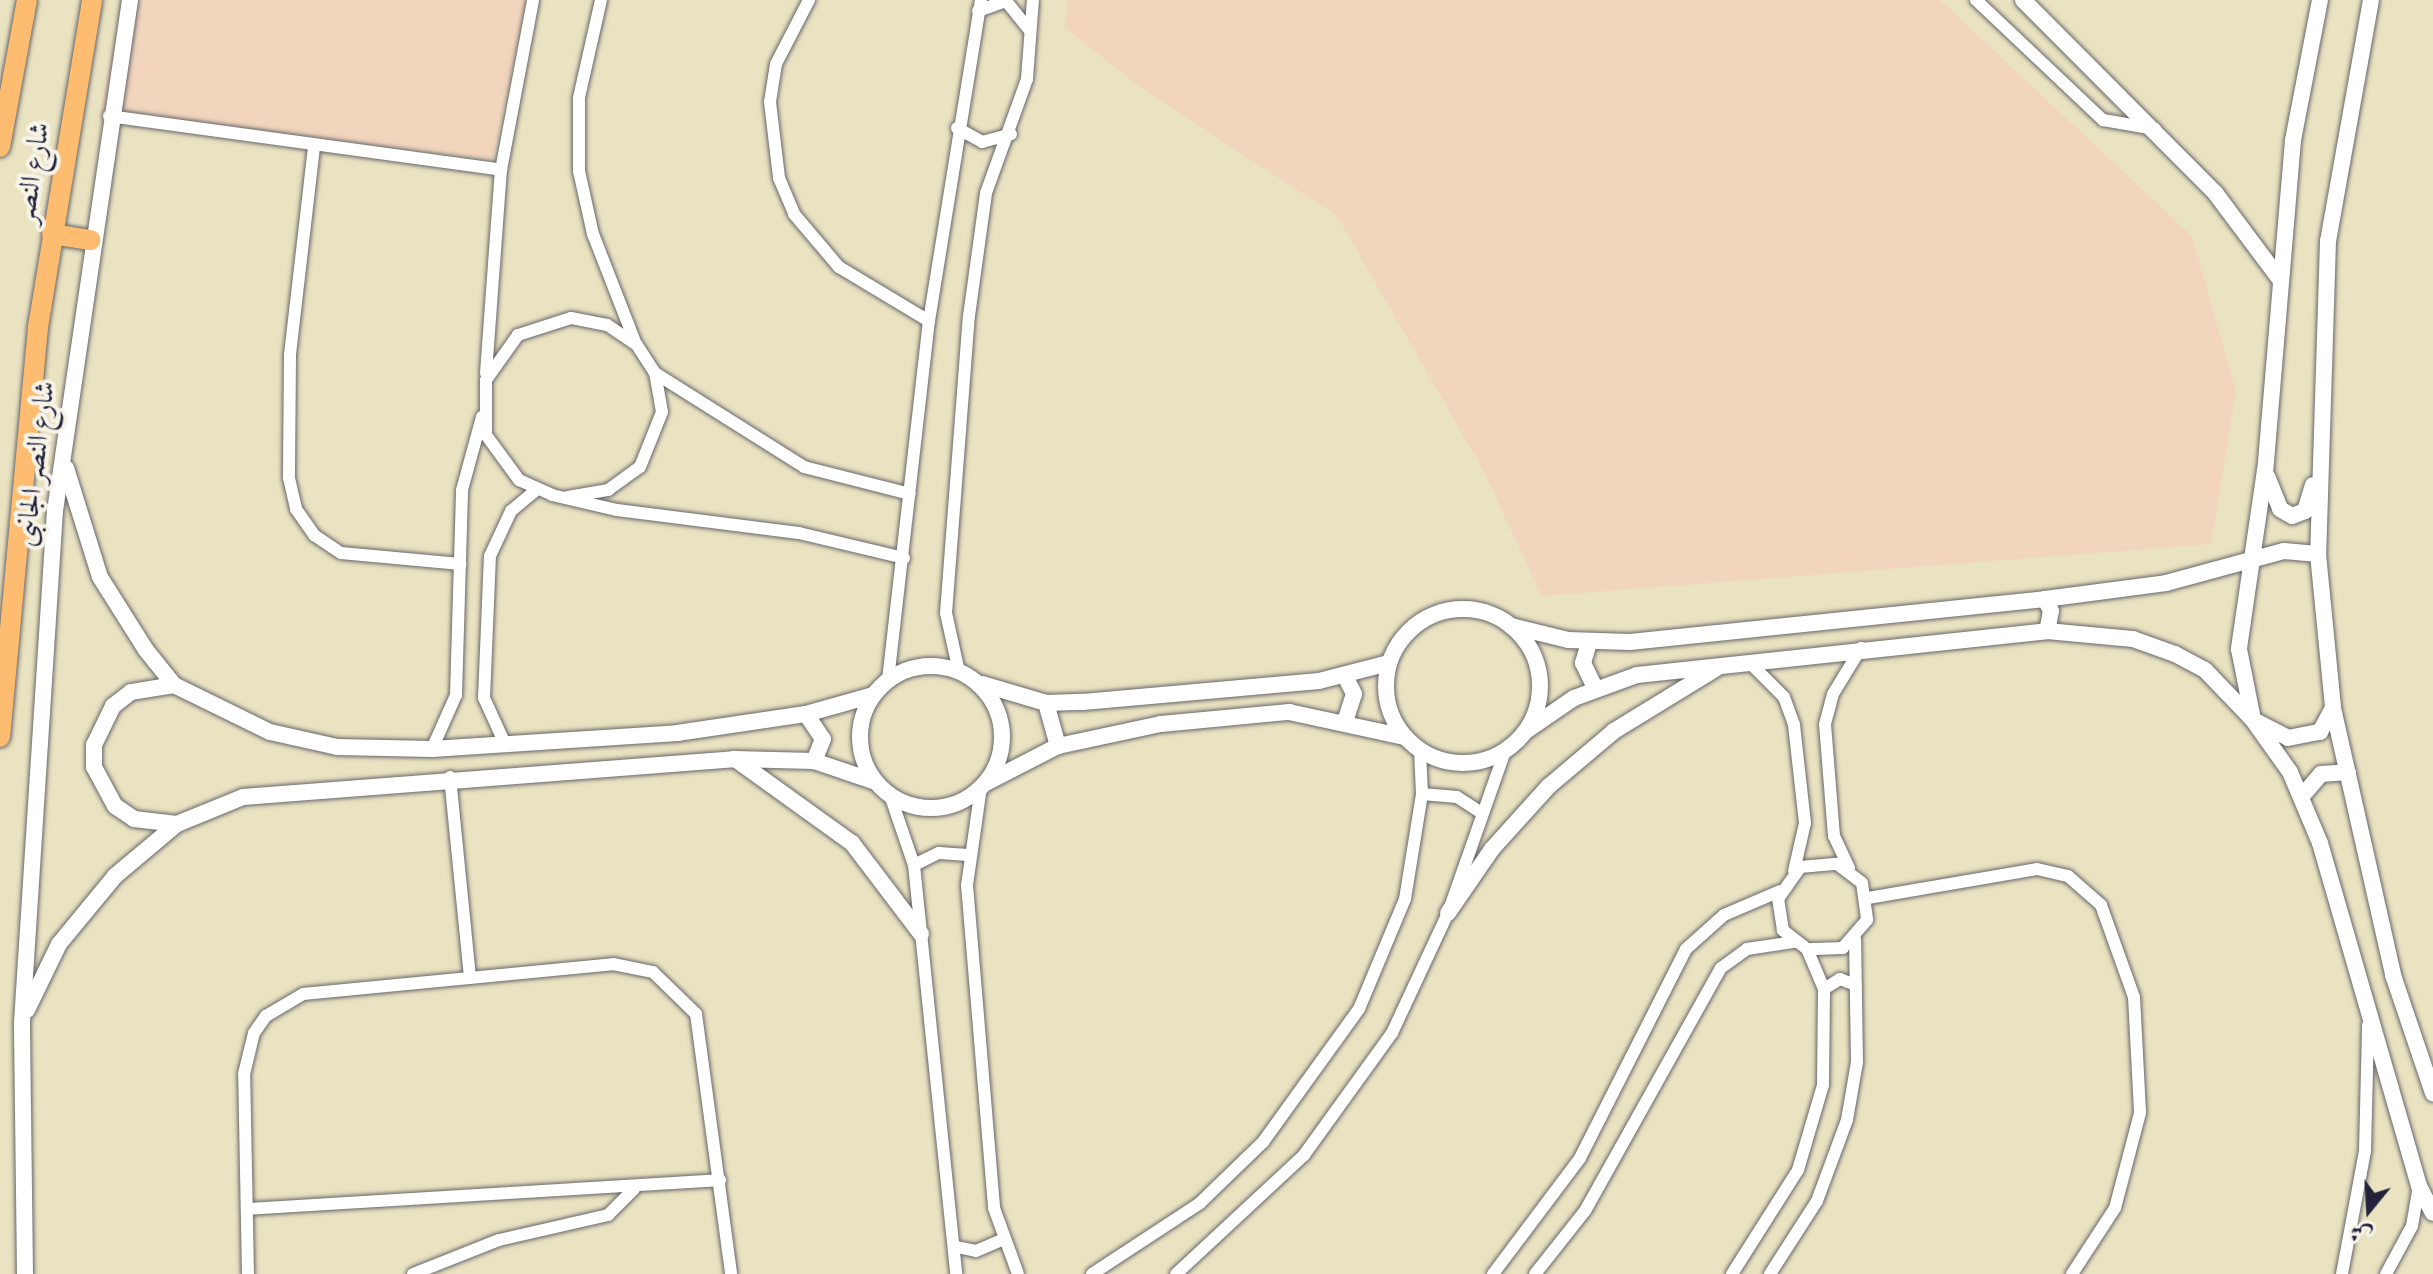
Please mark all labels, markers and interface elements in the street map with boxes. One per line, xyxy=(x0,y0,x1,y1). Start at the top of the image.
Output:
street label: شارع النصر xyxy=(8,120,58,226)
street label: شارع النصر الجانبى xyxy=(9,379,63,549)
north arrow xyxy=(2329,1170,2409,1250)
text: ش xyxy=(2347,1217,2376,1250)

